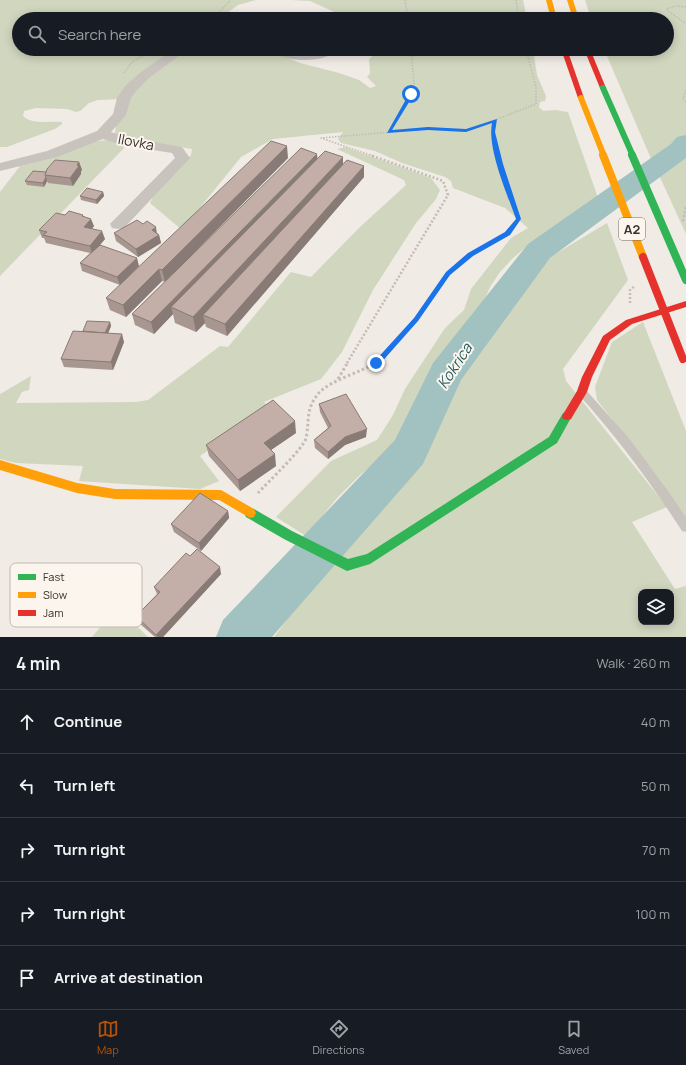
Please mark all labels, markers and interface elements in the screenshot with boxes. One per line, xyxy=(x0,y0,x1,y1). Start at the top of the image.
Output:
search box xyxy=(12,12,674,56)
icon: search xyxy=(26,23,48,45)
text: Search here xyxy=(58,24,141,45)
route start xyxy=(402,85,420,103)
street label: Ilovka xyxy=(116,129,156,154)
road number: A2 xyxy=(619,218,645,240)
water label: Kokrica xyxy=(432,338,477,392)
route end xyxy=(367,354,385,372)
legend xyxy=(10,563,142,627)
text: Fast xyxy=(43,569,65,584)
text: Slow xyxy=(43,587,68,602)
map controls xyxy=(638,589,674,625)
button: layers xyxy=(638,589,674,625)
text: Jam xyxy=(43,605,64,620)
text: 4 min xyxy=(16,652,60,675)
text: Walk · 260 m xyxy=(597,654,670,672)
icon: ahead xyxy=(16,711,38,733)
text: Continue xyxy=(54,711,122,732)
text: 40 m xyxy=(641,713,670,731)
icon: left xyxy=(16,775,38,797)
text: Turn left xyxy=(54,775,116,796)
text: 50 m xyxy=(641,777,670,795)
icon: right xyxy=(16,839,38,861)
text: Turn right xyxy=(54,839,125,860)
text: 70 m xyxy=(642,841,670,859)
icon: right xyxy=(16,903,38,925)
text: Turn right xyxy=(54,903,125,924)
text: 100 m xyxy=(635,905,670,923)
icon: arrive xyxy=(16,967,38,989)
text: Arrive at destination xyxy=(54,967,203,988)
tab: Map xyxy=(97,1018,119,1057)
tab: Directions xyxy=(312,1018,365,1057)
tab: Saved xyxy=(558,1018,589,1057)

